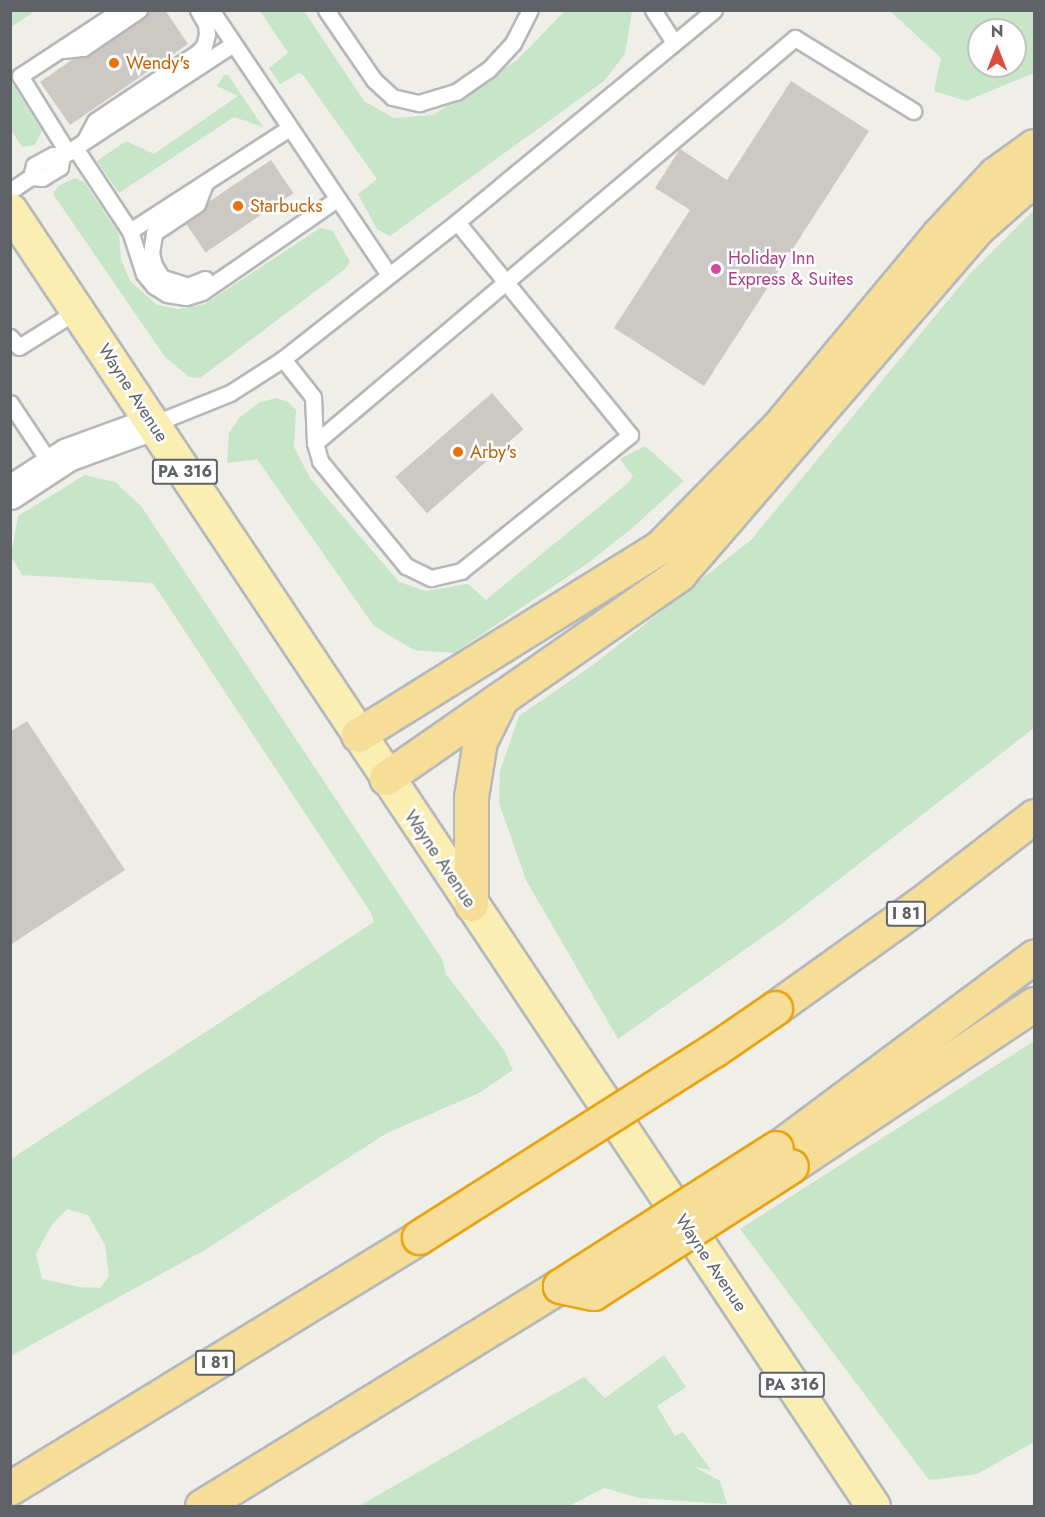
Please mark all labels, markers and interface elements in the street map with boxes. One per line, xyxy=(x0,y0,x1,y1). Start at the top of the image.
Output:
north arrow xyxy=(967,18,1027,78)
text: N xyxy=(991,20,1003,43)
place label: Wendy's xyxy=(126,52,190,74)
marker: Wendy's xyxy=(107,56,121,70)
place label: Starbucks xyxy=(250,195,323,217)
marker: Starbucks xyxy=(231,199,245,213)
place label: Holiday Inn Express & Suites xyxy=(728,248,853,290)
marker: Holiday Inn Express & Suites xyxy=(709,262,723,276)
street label: Wayne Avenue xyxy=(93,340,173,446)
place label: Arby's xyxy=(470,441,517,463)
marker: Arby's xyxy=(451,445,465,459)
road number: PA 316 xyxy=(150,459,219,485)
street label: Wayne Avenue xyxy=(400,806,480,912)
road number: I 81 xyxy=(885,901,927,927)
street label: Wayne Avenue xyxy=(671,1210,751,1316)
road number: I 81 xyxy=(194,1350,236,1376)
road number: PA 316 xyxy=(758,1372,826,1398)

